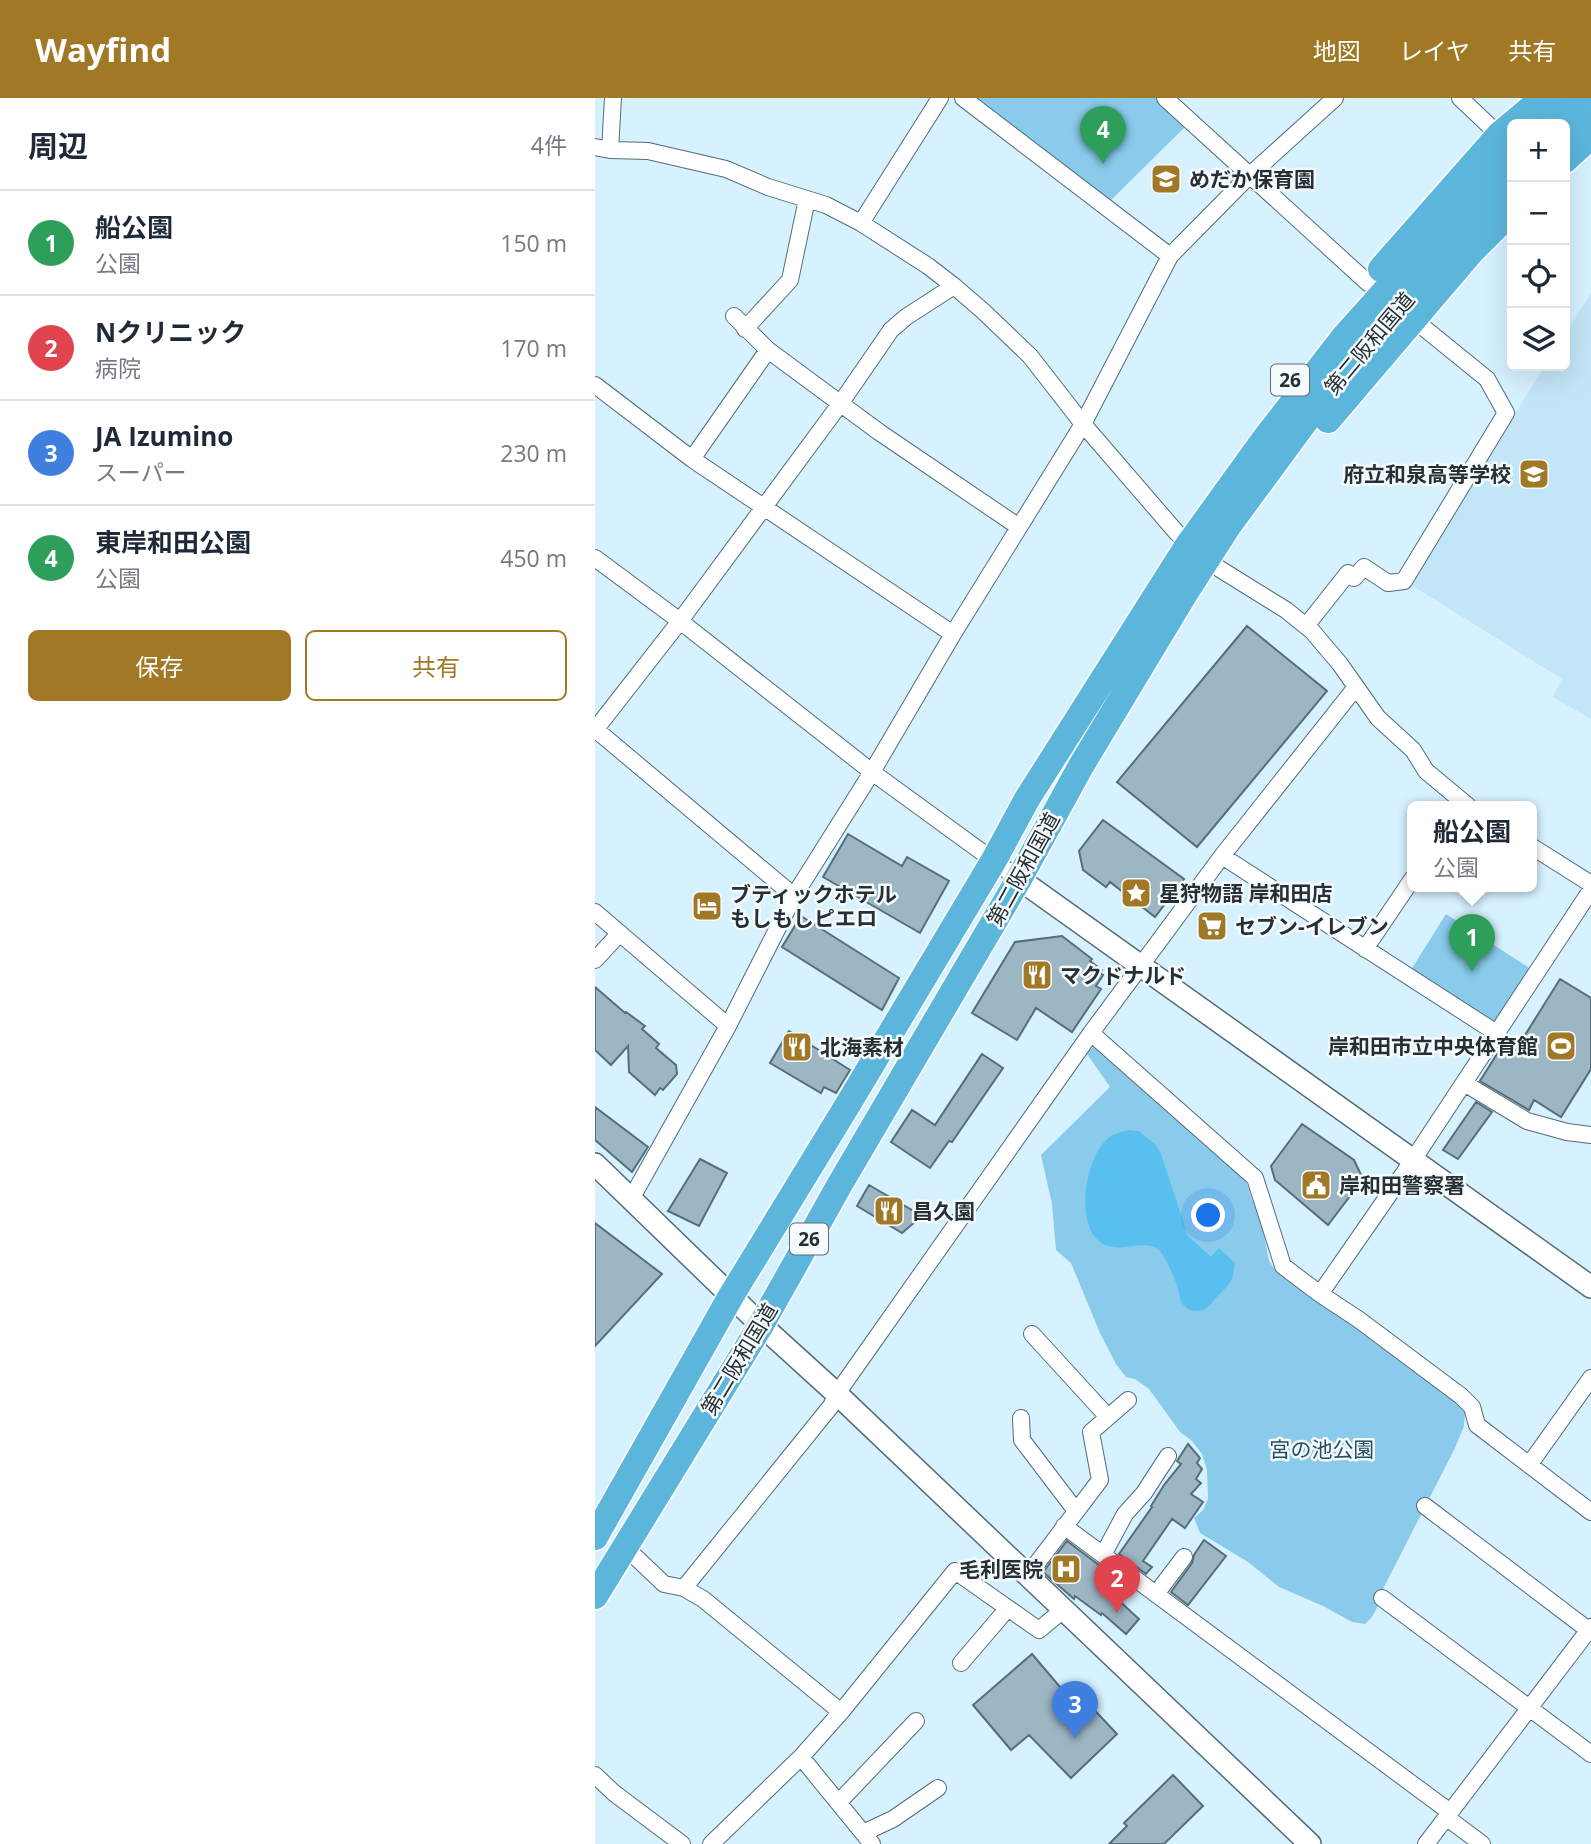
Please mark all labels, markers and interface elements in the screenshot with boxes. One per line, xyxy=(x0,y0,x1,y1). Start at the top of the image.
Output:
text: Wayfind xyxy=(35,27,171,72)
text: 地図 xyxy=(1313,34,1361,67)
text: レイヤ xyxy=(1399,34,1470,67)
text: 共有 xyxy=(1508,34,1556,67)
pin: 4 xyxy=(1080,106,1126,164)
map controls xyxy=(1507,119,1570,371)
button: + xyxy=(1507,119,1570,182)
text: 周辺 xyxy=(28,125,88,166)
text: 4件 xyxy=(531,129,567,161)
school or university icon: めだか保育園 xyxy=(1149,162,1183,196)
place label: めだか保育園 xyxy=(1189,165,1315,193)
button: − xyxy=(1507,182,1570,245)
text: 船公園 xyxy=(95,209,173,245)
text: 1 xyxy=(44,227,58,259)
text: 150 m xyxy=(500,227,567,259)
button: locate xyxy=(1507,245,1570,308)
text: 公園 xyxy=(95,247,141,279)
street label: 第二阪和国道 xyxy=(1318,286,1420,400)
button: layers xyxy=(1507,308,1570,371)
text: Nクリニック xyxy=(95,314,246,350)
text: 2 xyxy=(44,332,58,364)
text: 170 m xyxy=(500,332,567,364)
text: 病院 xyxy=(95,352,141,384)
road number: 26 xyxy=(1271,364,1309,396)
text: JA Izumino xyxy=(95,418,233,454)
text: 3 xyxy=(44,437,58,469)
text: 230 m xyxy=(500,437,567,469)
text: スーパー xyxy=(95,456,187,488)
school or university icon: 府立和泉高等学校 xyxy=(1517,457,1551,491)
place label: 府立和泉高等学校 xyxy=(1343,460,1511,488)
text: 東岸和田公園 xyxy=(95,524,251,560)
text: 4 xyxy=(44,542,58,574)
text: 450 m xyxy=(500,542,567,574)
text: 公園 xyxy=(95,562,141,594)
button: 保存 xyxy=(28,630,291,701)
button: 共有 xyxy=(305,630,567,701)
popup xyxy=(1407,801,1537,892)
street label: 第二阪和国道 xyxy=(980,807,1066,931)
text: 船公園 xyxy=(1433,813,1511,849)
text: 公園 xyxy=(1433,851,1479,883)
place icon: 星狩物語 岸和田店 xyxy=(1119,876,1153,910)
place label: 星狩物語 岸和田店 xyxy=(1159,879,1332,907)
place label: ブティックホテル もしもしピエロ xyxy=(730,880,897,932)
hotel icon: ブティックホテル もしもしピエロ xyxy=(690,889,724,923)
supermarket icon: セブン-イレブン xyxy=(1195,909,1229,943)
place label: セブン-イレブン xyxy=(1235,912,1389,940)
pin: 1 xyxy=(1449,914,1495,972)
restaurant icon: マクドナルド xyxy=(1020,958,1054,992)
place label: マクドナルド xyxy=(1060,961,1186,989)
sports icon: 岸和田市立中央体育館 xyxy=(1544,1029,1578,1063)
restaurant icon: 北海素材 xyxy=(780,1030,814,1064)
place label: 岸和田市立中央体育館 xyxy=(1328,1032,1538,1060)
place label: 北海素材 xyxy=(820,1033,904,1061)
public building icon: 岸和田警察署 xyxy=(1299,1168,1333,1202)
place label: 岸和田警察署 xyxy=(1339,1171,1465,1199)
restaurant icon: 昌久園 xyxy=(872,1194,906,1228)
place label: 昌久園 xyxy=(912,1197,975,1225)
your location xyxy=(1191,1198,1225,1232)
road number: 26 xyxy=(790,1224,828,1254)
street label: 第二阪和国道 xyxy=(695,1298,783,1420)
park label: 宮の池公園 xyxy=(1270,1435,1375,1463)
hospital icon: 毛利医院 xyxy=(1049,1552,1083,1586)
place label: 毛利医院 xyxy=(959,1555,1043,1583)
pin: 2 xyxy=(1094,1555,1140,1613)
pin: 3 xyxy=(1052,1681,1098,1739)

